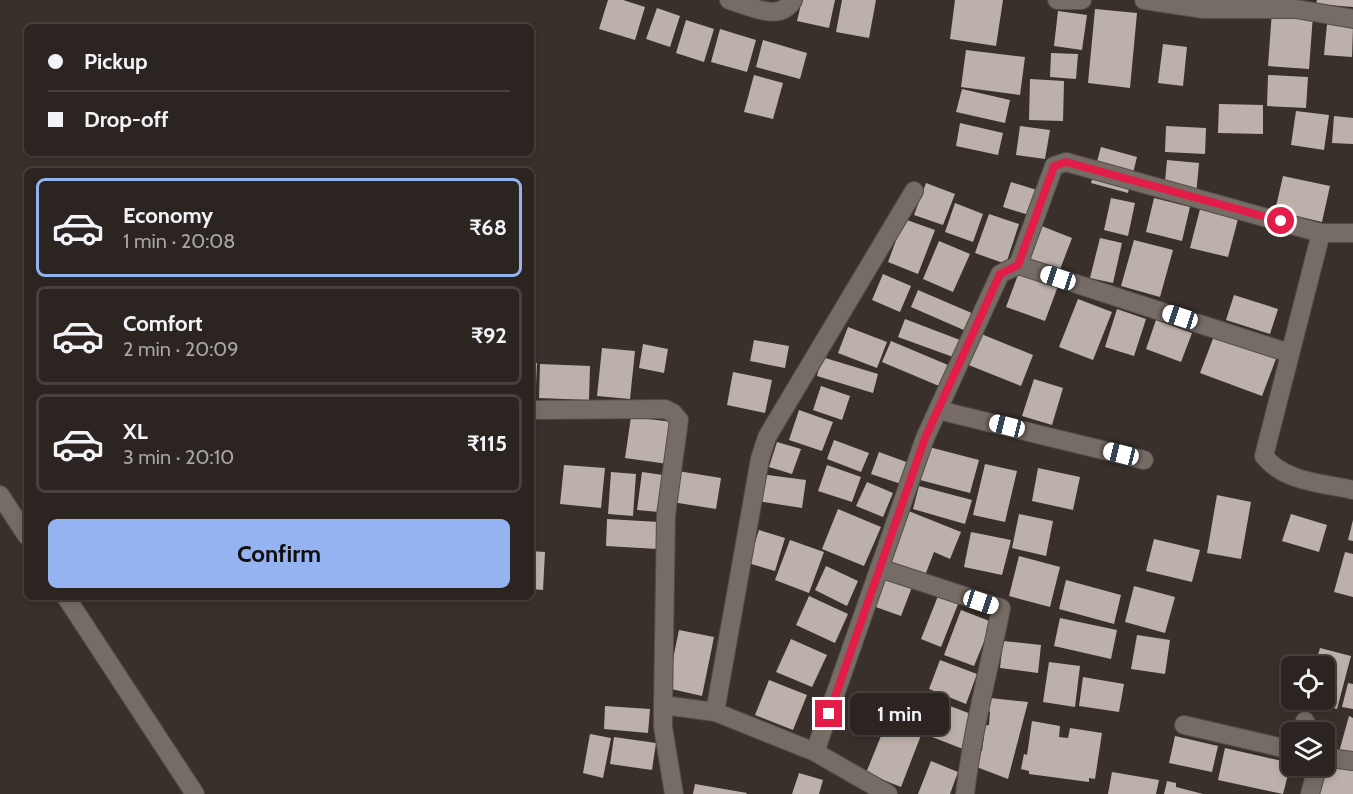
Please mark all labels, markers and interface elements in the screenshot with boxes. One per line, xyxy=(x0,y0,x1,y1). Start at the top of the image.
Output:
text: Pickup xyxy=(84,48,148,75)
text: Drop-off xyxy=(84,106,168,133)
icon: car xyxy=(51,201,105,255)
text: Economy xyxy=(123,202,213,229)
route start xyxy=(1267,207,1294,234)
text: ₹68 xyxy=(469,214,507,241)
text: 1 min · 20:08 xyxy=(123,229,235,253)
car xyxy=(1038,264,1078,292)
car xyxy=(1160,303,1200,331)
icon: car xyxy=(51,309,105,363)
text: Comfort xyxy=(123,310,202,337)
text: ₹92 xyxy=(471,322,507,349)
text: 2 min · 20:09 xyxy=(123,337,239,361)
car xyxy=(987,413,1027,439)
icon: car xyxy=(51,417,105,471)
text: XL xyxy=(123,418,148,445)
text: ₹115 xyxy=(467,430,507,457)
car xyxy=(1101,441,1141,467)
text: 3 min · 20:10 xyxy=(123,445,234,469)
button: Confirm xyxy=(48,519,510,588)
car xyxy=(961,588,1001,616)
map controls xyxy=(1281,656,1335,776)
button: locate xyxy=(1281,656,1335,710)
callout: 1 min xyxy=(850,693,949,735)
route end xyxy=(815,700,842,727)
text: 1 min xyxy=(877,702,922,726)
button: layers xyxy=(1281,722,1335,776)

